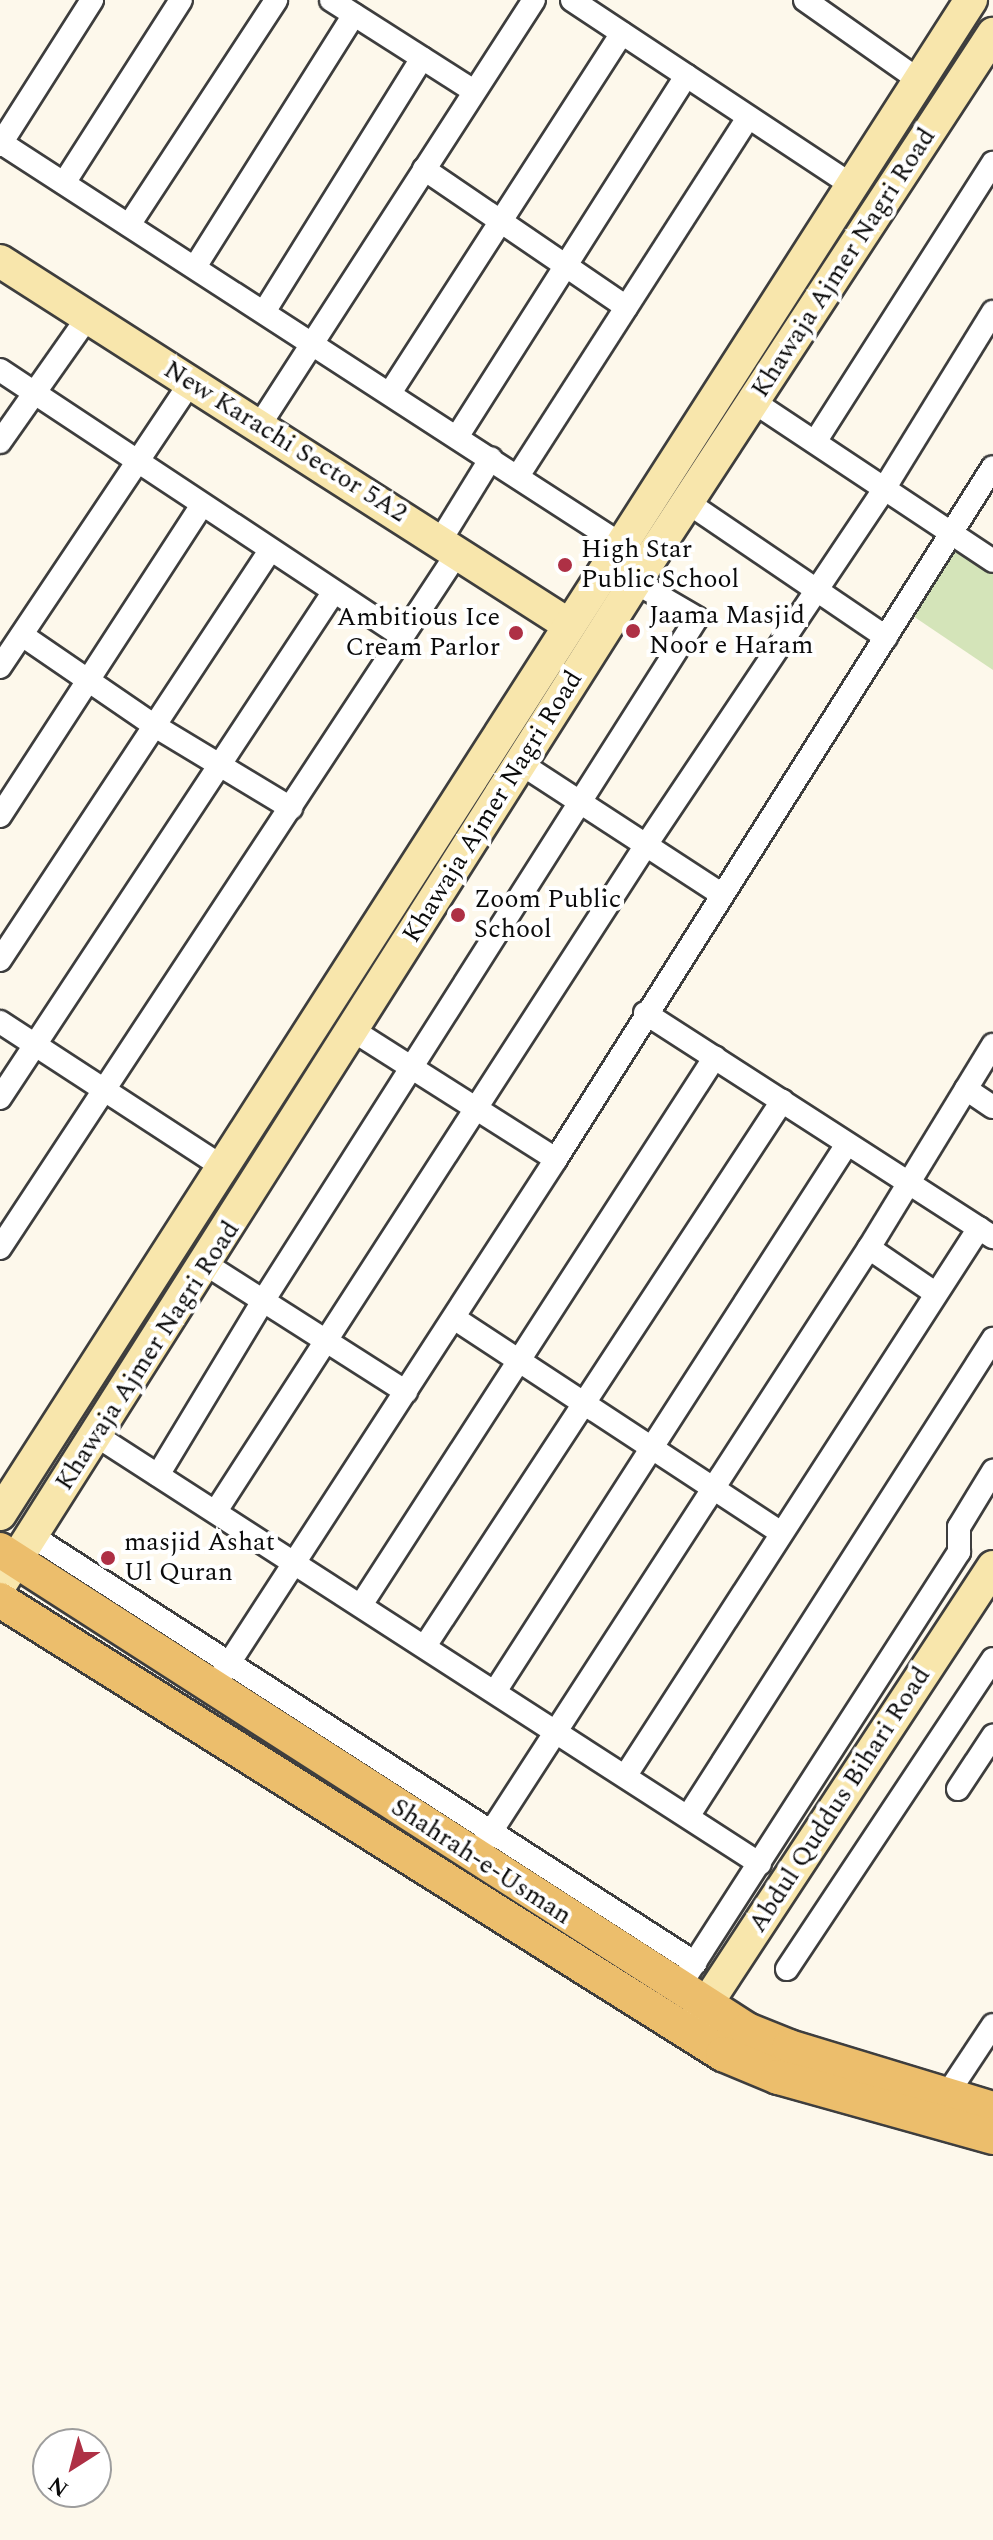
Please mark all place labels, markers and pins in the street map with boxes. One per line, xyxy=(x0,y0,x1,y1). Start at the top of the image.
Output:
place label: High Star Public School xyxy=(581,534,739,596)
marker: High Star Public School xyxy=(556,556,574,574)
place label: Jaama Masjid Noor e Haram xyxy=(649,600,813,662)
place label: Ambitious Ice Cream Parlor xyxy=(337,602,500,664)
marker: Jaama Masjid Noor e Haram xyxy=(624,622,642,640)
marker: Ambitious Ice Cream Parlor xyxy=(507,624,525,642)
place label: Zoom Public School xyxy=(474,884,621,946)
marker: Zoom Public School xyxy=(449,906,467,924)
place label: masjid Ashat Ul Quran xyxy=(124,1527,275,1588)
marker: masjid Ashat Ul Quran xyxy=(99,1549,117,1567)

